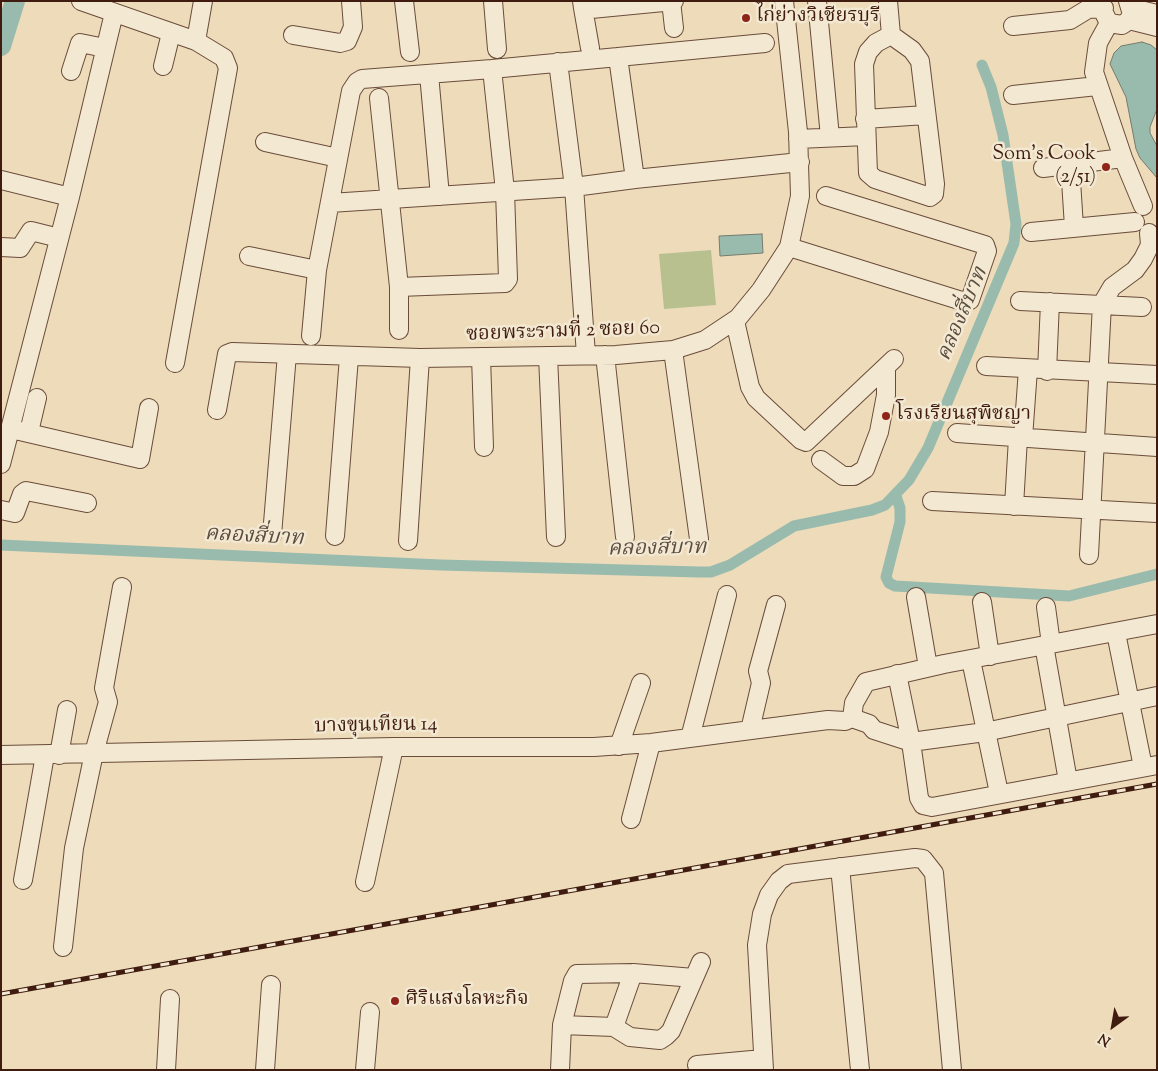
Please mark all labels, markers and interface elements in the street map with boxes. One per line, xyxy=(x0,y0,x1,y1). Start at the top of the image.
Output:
place label: ไก่ย่างวิเชียรบุรี xyxy=(756,6,880,30)
marker: ไก่ย่างวิเชียรบุรี xyxy=(740,12,752,24)
place label: Som's Cook (2/51) xyxy=(992,144,1096,191)
marker: Som's Cook (2/51) xyxy=(1100,161,1112,173)
water label: คลองสี่บาท xyxy=(933,265,995,365)
street label: ซอยพระรามที่ 2 ซอย 60 xyxy=(466,318,660,348)
place label: โรงเรียนสุพิชญา xyxy=(896,404,1031,428)
marker: โรงเรียนสุพิชญา xyxy=(880,410,892,422)
water label: คลองสี่บาท xyxy=(204,523,304,553)
water label: คลองสี่บาท xyxy=(607,537,707,563)
street label: บางขุนเทียน 14 xyxy=(314,714,438,740)
place label: ศิริแสงโลหะกิจ xyxy=(405,989,529,1013)
marker: ศิริแสงโลหะกิจ xyxy=(389,995,401,1007)
north arrow xyxy=(1088,1001,1138,1051)
text: N xyxy=(1095,1027,1115,1050)

